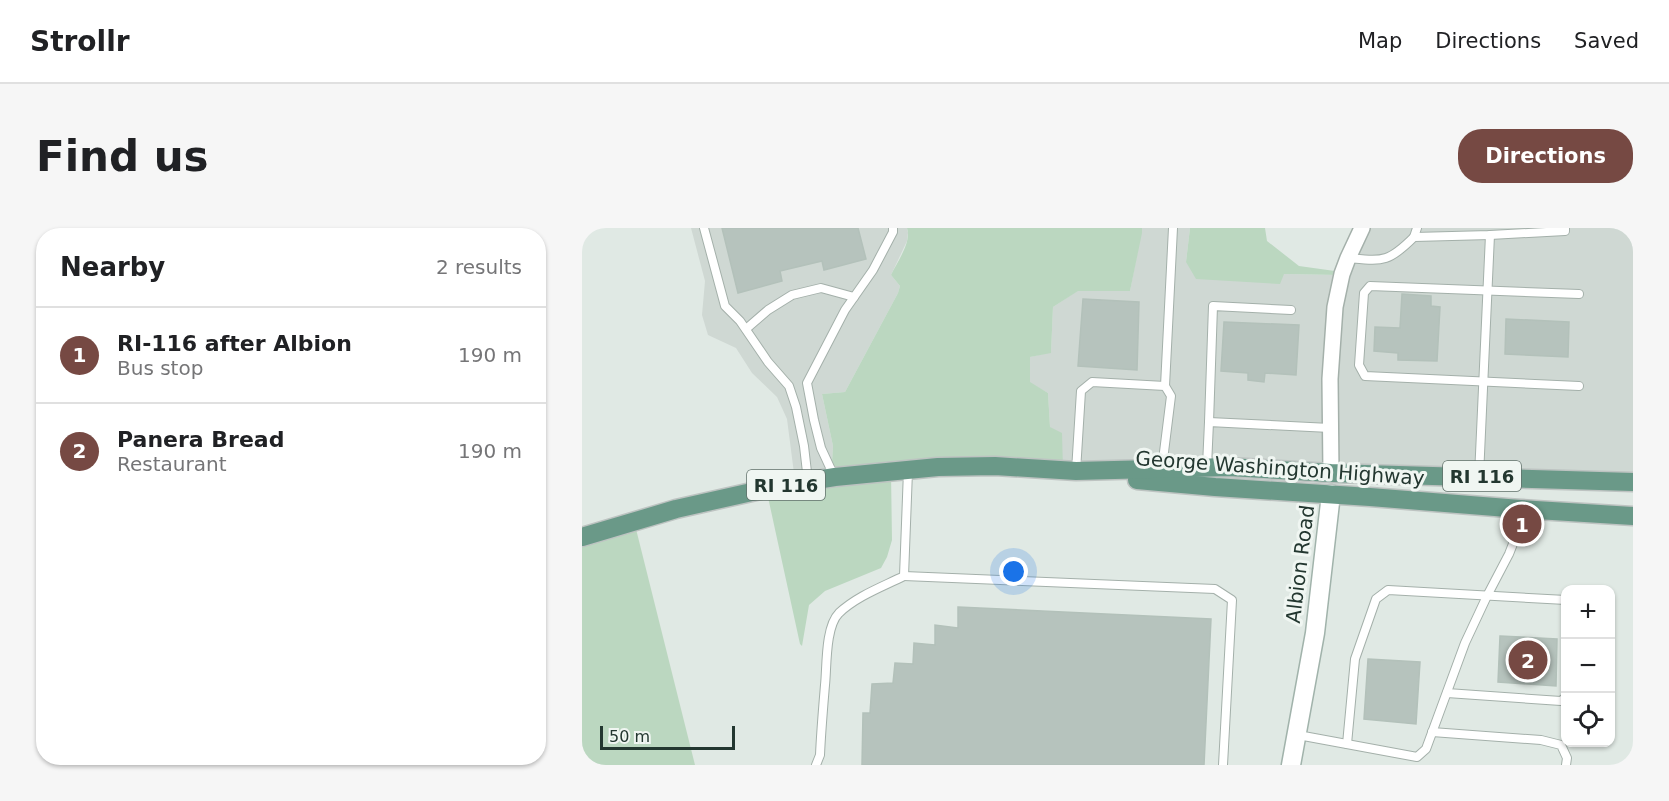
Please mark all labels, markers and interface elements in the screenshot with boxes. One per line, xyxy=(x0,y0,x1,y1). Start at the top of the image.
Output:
text: Strollr xyxy=(30,25,130,58)
text: Map xyxy=(1358,29,1402,53)
text: Directions xyxy=(1435,29,1541,53)
text: Saved xyxy=(1574,29,1639,53)
button: Directions xyxy=(1458,129,1633,183)
text: Find us xyxy=(36,132,209,181)
text: Nearby xyxy=(60,252,165,282)
text: 2 results xyxy=(436,255,522,279)
text: RI-116 after Albion xyxy=(117,331,352,356)
text: 1 xyxy=(73,343,86,367)
text: 190 m xyxy=(458,343,522,367)
text: Bus stop xyxy=(117,356,203,380)
text: Panera Bread xyxy=(117,427,284,452)
text: 2 xyxy=(73,439,86,463)
text: 190 m xyxy=(458,439,522,463)
street label: George Washington Highway xyxy=(1135,446,1425,490)
text: Restaurant xyxy=(117,452,227,476)
road number: RI 116 xyxy=(1443,461,1521,491)
road number: RI 116 xyxy=(747,470,825,500)
pin: 1 xyxy=(1502,502,1542,546)
street label: Albion Road xyxy=(1281,504,1319,624)
your location xyxy=(999,557,1028,586)
map controls xyxy=(1561,585,1615,747)
button: + xyxy=(1561,585,1615,639)
pin: 2 xyxy=(1508,638,1548,682)
button: − xyxy=(1561,639,1615,693)
button: locate xyxy=(1561,693,1615,747)
scale bar xyxy=(600,723,735,750)
text: 50 m xyxy=(609,727,650,746)

